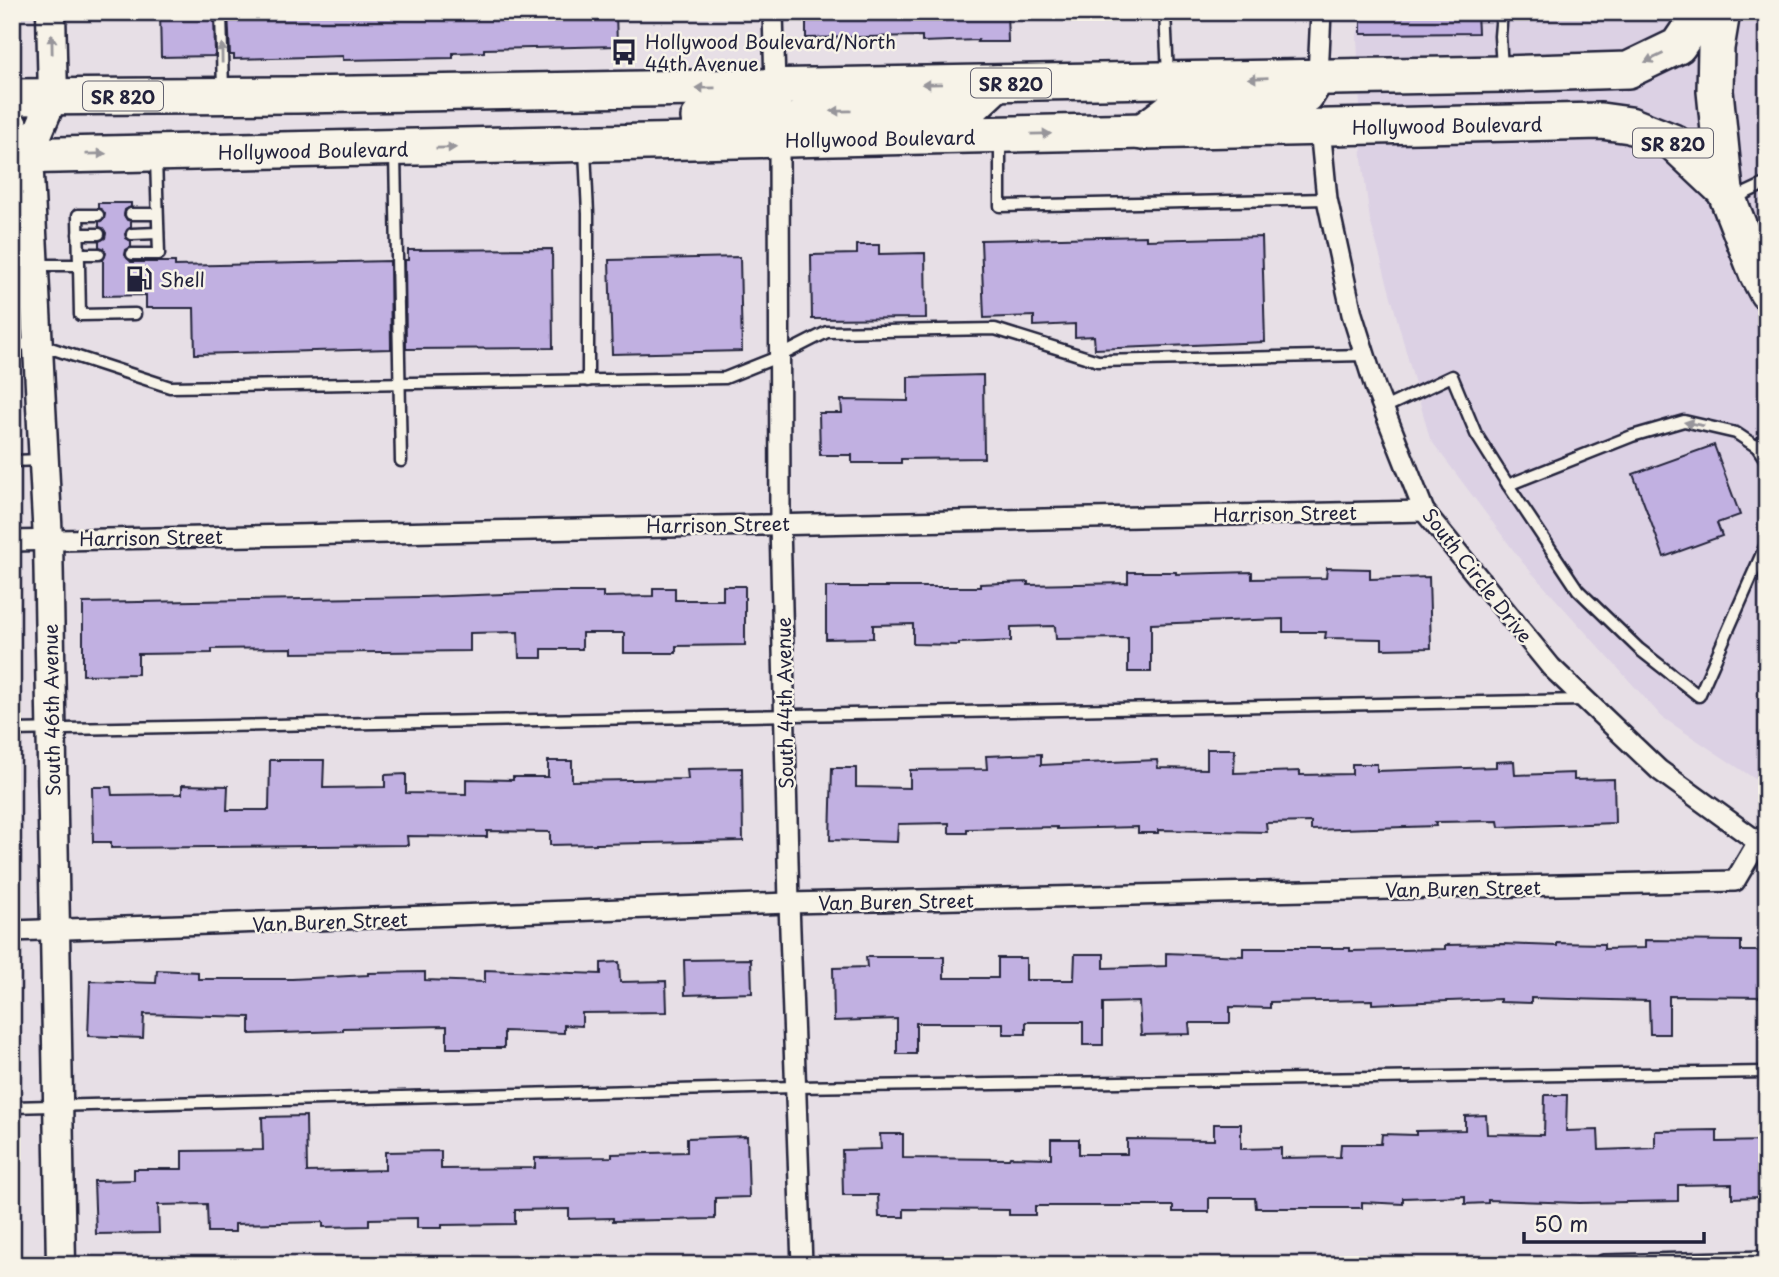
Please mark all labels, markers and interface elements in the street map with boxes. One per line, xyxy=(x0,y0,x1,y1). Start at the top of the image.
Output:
place label: Hollywood Boulevard/North 44th Avenue xyxy=(645,27,896,77)
one-way arrow xyxy=(46,33,58,55)
bus stop icon: Hollywood Boulevard/North 44th Avenue xyxy=(609,37,639,67)
one-way arrow xyxy=(217,42,228,64)
one-way arrow xyxy=(1644,52,1664,64)
road number: SR 820 xyxy=(971,68,1051,98)
one-way arrow xyxy=(1246,73,1268,84)
one-way arrow xyxy=(921,78,943,90)
road number: SR 820 xyxy=(83,82,163,110)
one-way arrow xyxy=(693,82,715,93)
one-way arrow xyxy=(830,105,852,117)
street label: Hollywood Boulevard xyxy=(1352,109,1543,141)
street label: Hollywood Boulevard xyxy=(785,122,976,154)
road number: SR 820 xyxy=(1633,128,1713,158)
one-way arrow xyxy=(1030,129,1052,140)
street label: Hollywood Boulevard xyxy=(218,134,409,166)
one-way arrow xyxy=(435,142,457,153)
one-way arrow xyxy=(85,149,107,160)
fuel station icon: Shell xyxy=(124,264,154,294)
place label: Shell xyxy=(160,265,205,293)
one-way arrow xyxy=(1683,418,1705,429)
street label: Harrison Street xyxy=(1213,498,1357,528)
street label: South Circle Drive xyxy=(1416,502,1540,648)
street label: Harrison Street xyxy=(646,509,790,539)
street label: Harrison Street xyxy=(79,522,223,552)
street label: South 44th Avenue xyxy=(769,617,799,789)
street label: South 46th Avenue xyxy=(35,624,67,796)
street label: Van Buren Street xyxy=(1385,873,1541,903)
street label: Van Buren Street xyxy=(818,886,974,916)
street label: Van Buren Street xyxy=(252,904,409,938)
scale bar xyxy=(1524,1200,1704,1244)
text: 50 m xyxy=(1534,1207,1588,1239)

